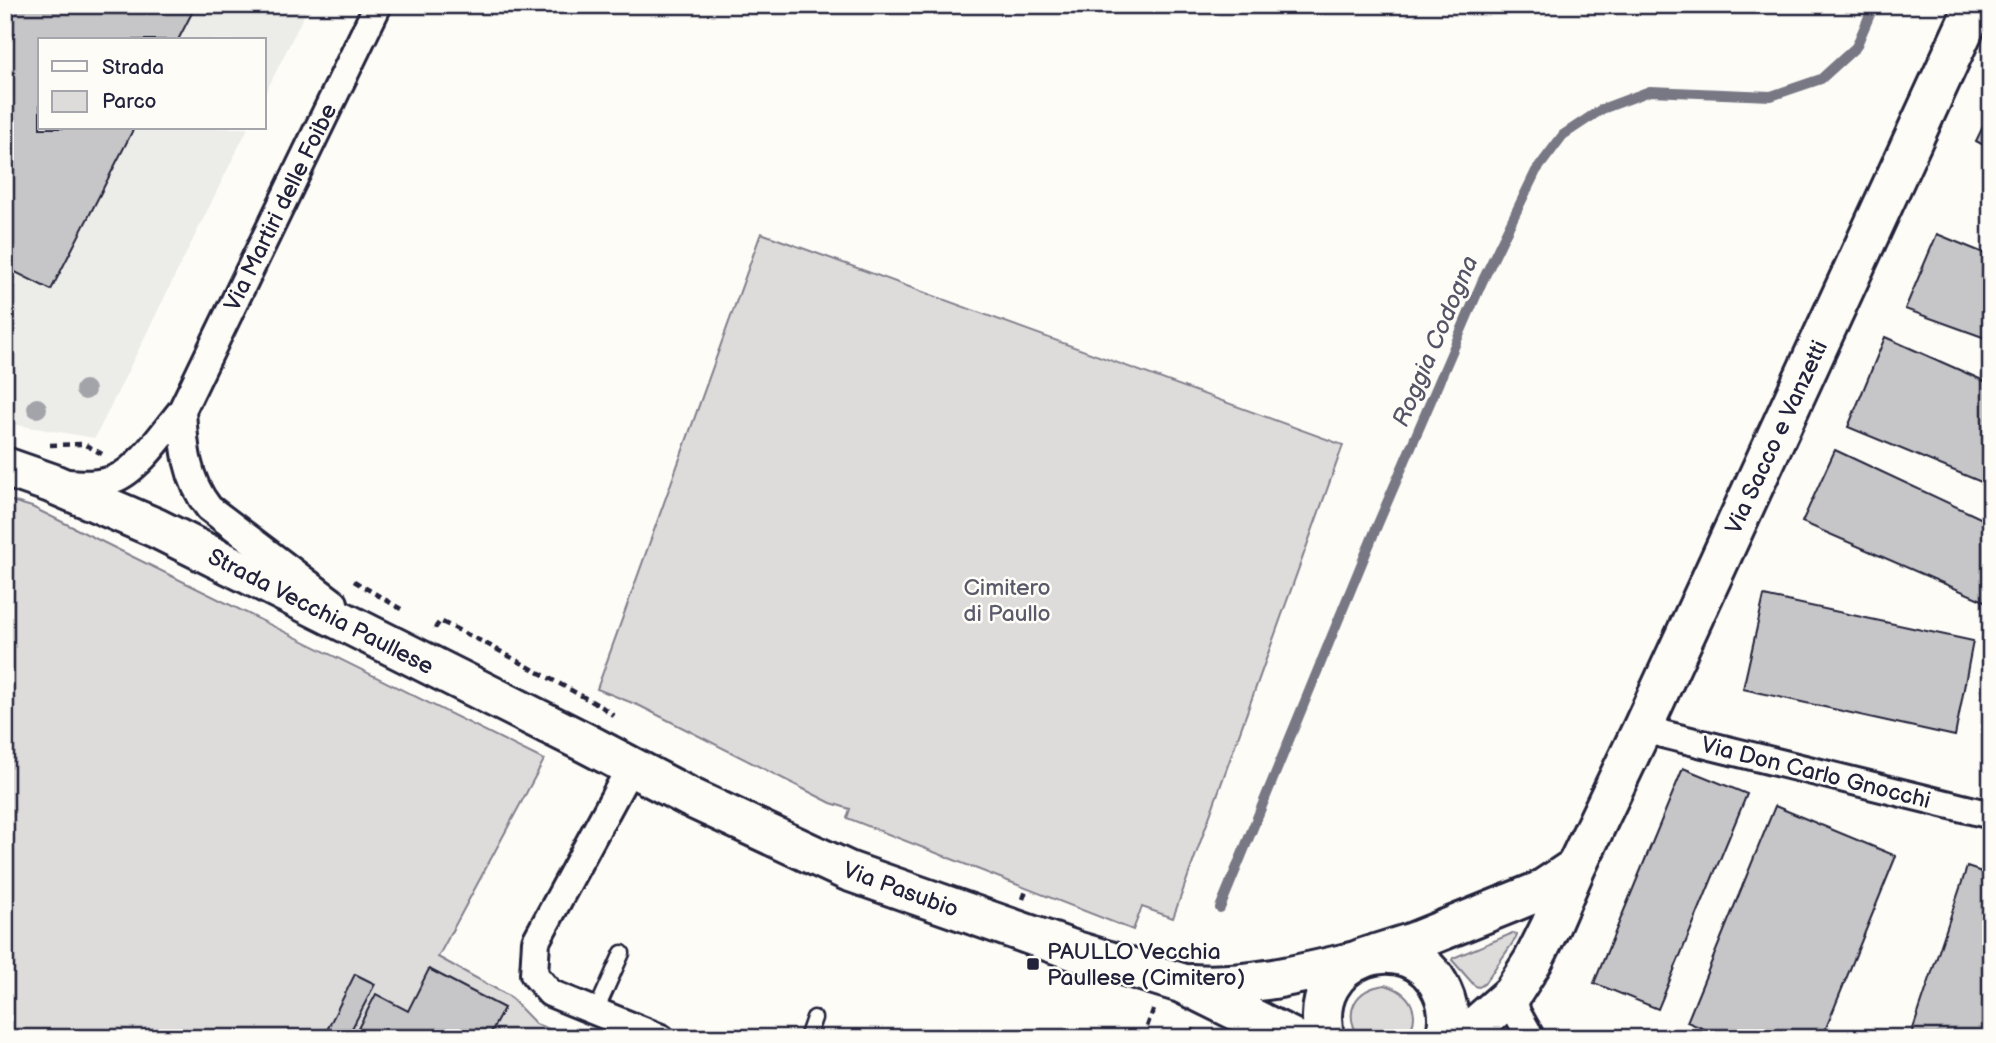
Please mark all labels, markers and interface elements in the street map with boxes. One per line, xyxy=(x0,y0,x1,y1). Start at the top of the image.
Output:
legend xyxy=(38,38,266,130)
text: Strada xyxy=(102,55,164,80)
text: Parco xyxy=(102,89,157,114)
street label: Via Martiri delle Foibe xyxy=(218,99,343,316)
water label: Roggia Codogna xyxy=(1386,251,1485,431)
street label: Via Sacco e Vanzetti xyxy=(1720,336,1834,539)
street label: Strada Vecchia Paullese xyxy=(203,543,438,681)
park label: Cimitero di Paullo xyxy=(963,574,1051,628)
street label: Via Don Carlo Gnocchi xyxy=(1698,731,1933,815)
street label: Via Pasubio xyxy=(839,856,962,924)
place label: PAULLO Vecchia Paullese (Cimitero) xyxy=(1047,938,1245,992)
marker: PAULLO Vecchia Paullese (Cimitero) xyxy=(1025,956,1041,972)

